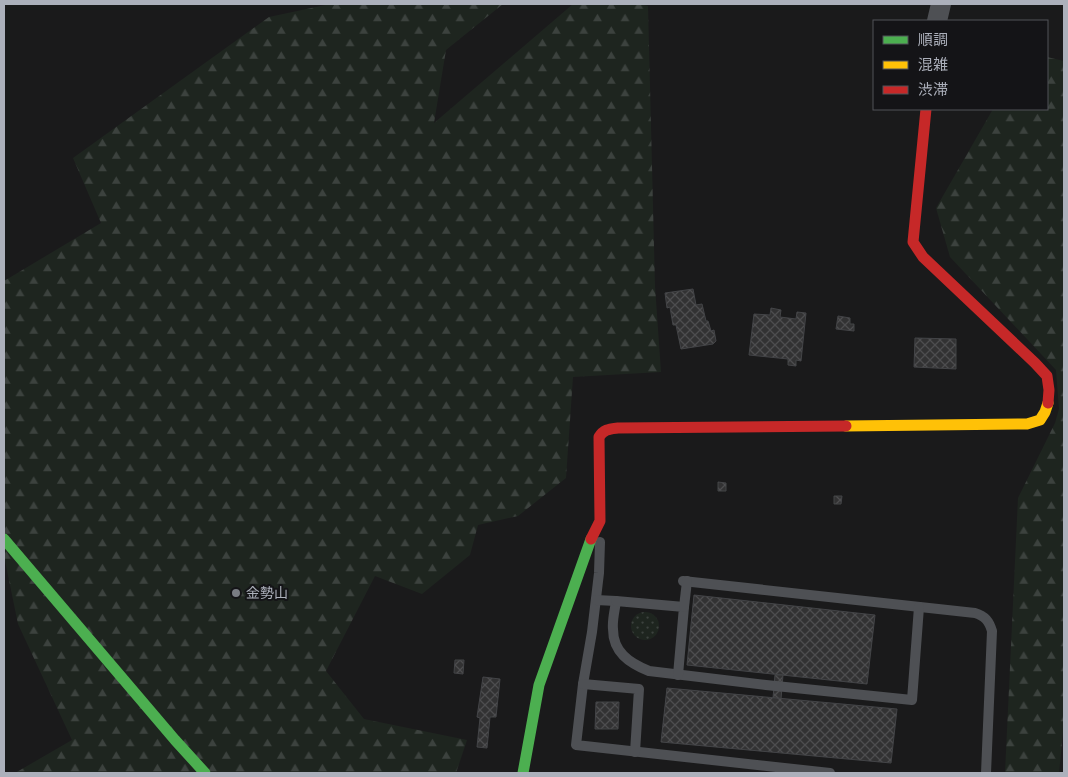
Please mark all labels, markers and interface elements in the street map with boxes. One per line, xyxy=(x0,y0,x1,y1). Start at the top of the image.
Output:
legend xyxy=(873,20,1048,110)
text: 順調 xyxy=(918,31,948,49)
text: 混雑 xyxy=(918,56,948,74)
text: 渋滞 xyxy=(918,81,948,99)
place label: 金勢山 xyxy=(246,585,288,602)
marker: 金勢山 xyxy=(230,587,242,599)

